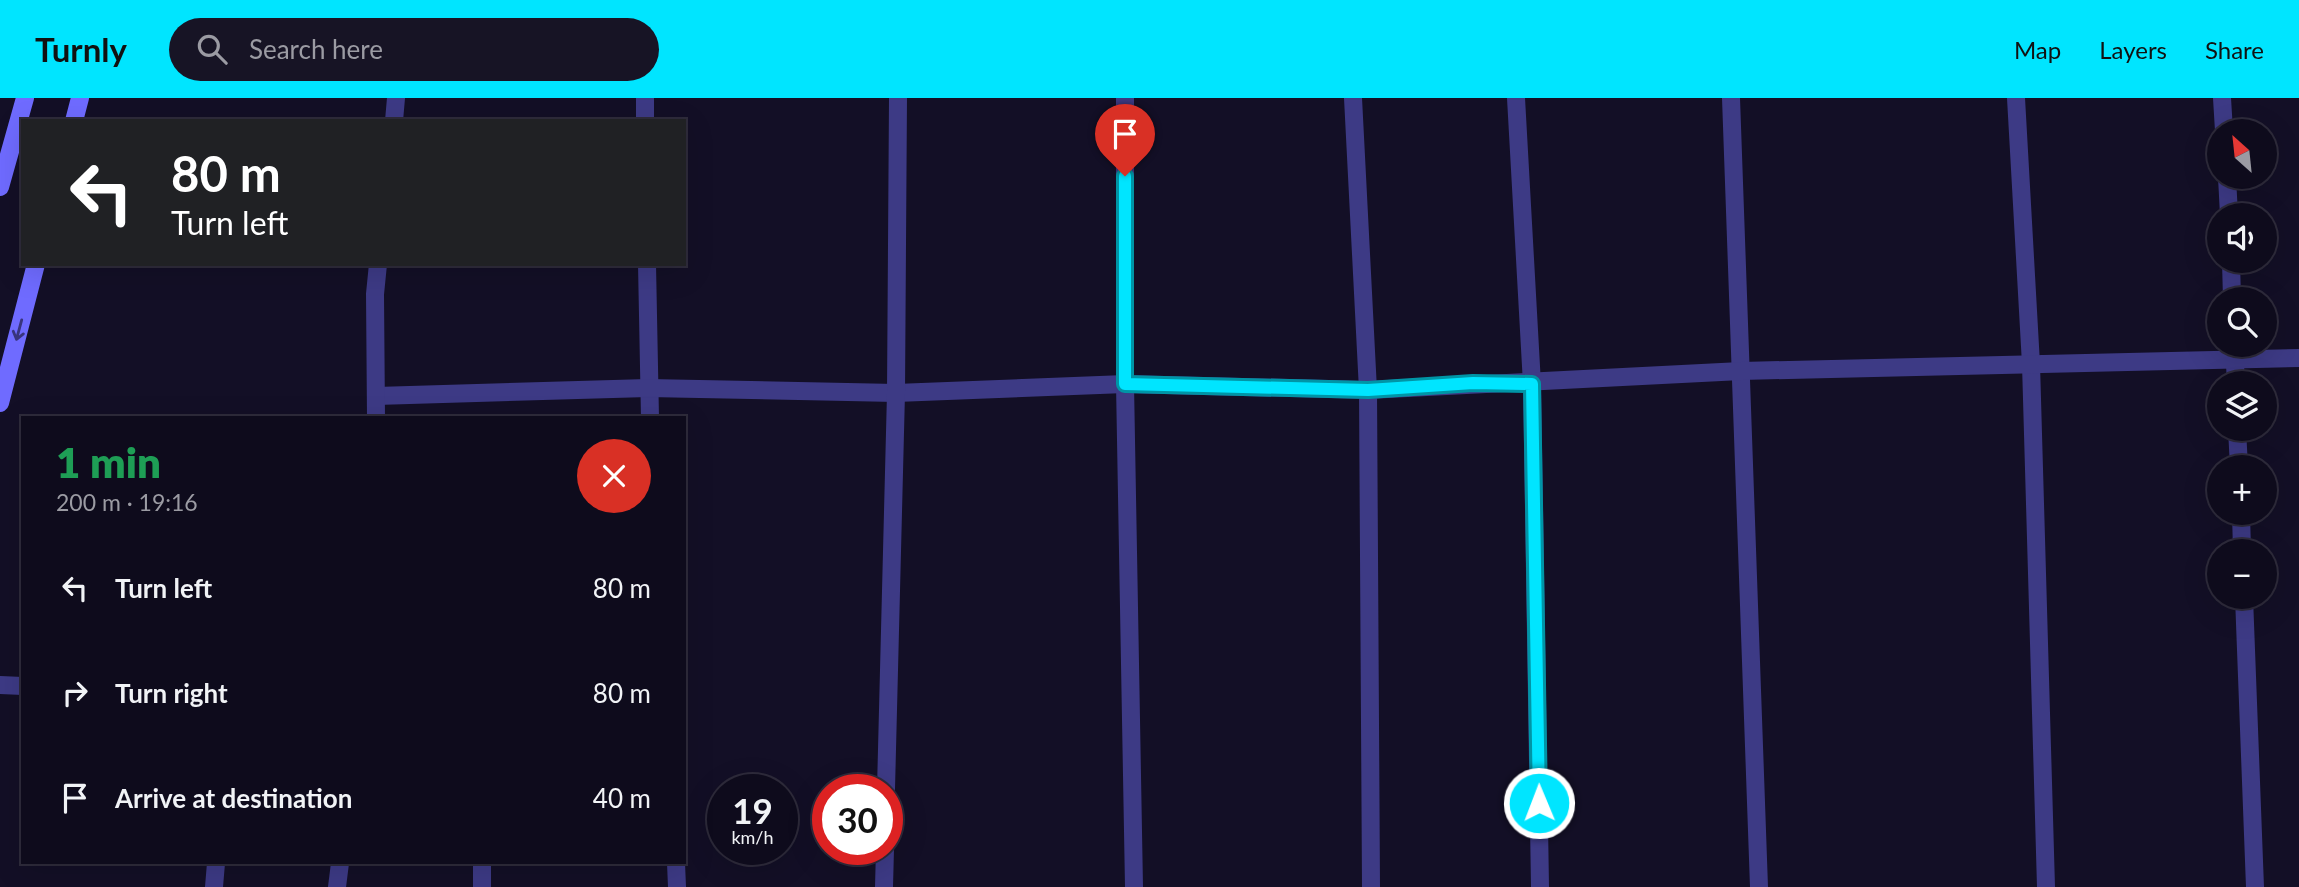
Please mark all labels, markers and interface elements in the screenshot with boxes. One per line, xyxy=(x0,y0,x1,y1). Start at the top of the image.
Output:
search box xyxy=(169,18,659,81)
text: Turnly xyxy=(35,29,127,69)
icon: search xyxy=(193,30,231,68)
text: Search here xyxy=(249,33,383,65)
text: Map xyxy=(2014,35,2061,64)
text: Layers xyxy=(2099,35,2167,64)
text: Share xyxy=(2205,35,2264,64)
pin xyxy=(1095,104,1155,176)
icon: arrive xyxy=(1106,115,1144,153)
north arrow xyxy=(2207,119,2277,189)
map controls xyxy=(2207,119,2277,609)
text: 80 m xyxy=(171,144,281,202)
icon: left xyxy=(56,147,147,238)
text: Turn left xyxy=(171,203,288,242)
button: sound xyxy=(2207,203,2277,273)
button: search xyxy=(2207,287,2277,357)
one-way arrow xyxy=(12,318,25,341)
button: layers xyxy=(2207,371,2277,441)
text: 1 min xyxy=(56,437,161,487)
button: close xyxy=(577,439,651,513)
button: + xyxy=(2207,455,2277,525)
text: 200 m · 19:16 xyxy=(56,488,198,516)
button: − xyxy=(2207,539,2277,609)
icon: left xyxy=(56,569,94,607)
text: Turn left xyxy=(115,572,212,604)
text: 80 m xyxy=(593,572,651,604)
icon: right xyxy=(56,674,94,712)
text: Turn right xyxy=(115,677,228,709)
text: 80 m xyxy=(593,677,651,709)
position arrow xyxy=(1502,766,1576,840)
speed limit sign: 30 xyxy=(812,774,903,865)
icon: arrive xyxy=(56,779,94,817)
text: Arrive at destination xyxy=(115,782,352,814)
text: 40 m xyxy=(593,782,651,814)
text: 19 xyxy=(732,789,773,831)
text: km/h xyxy=(731,826,774,848)

